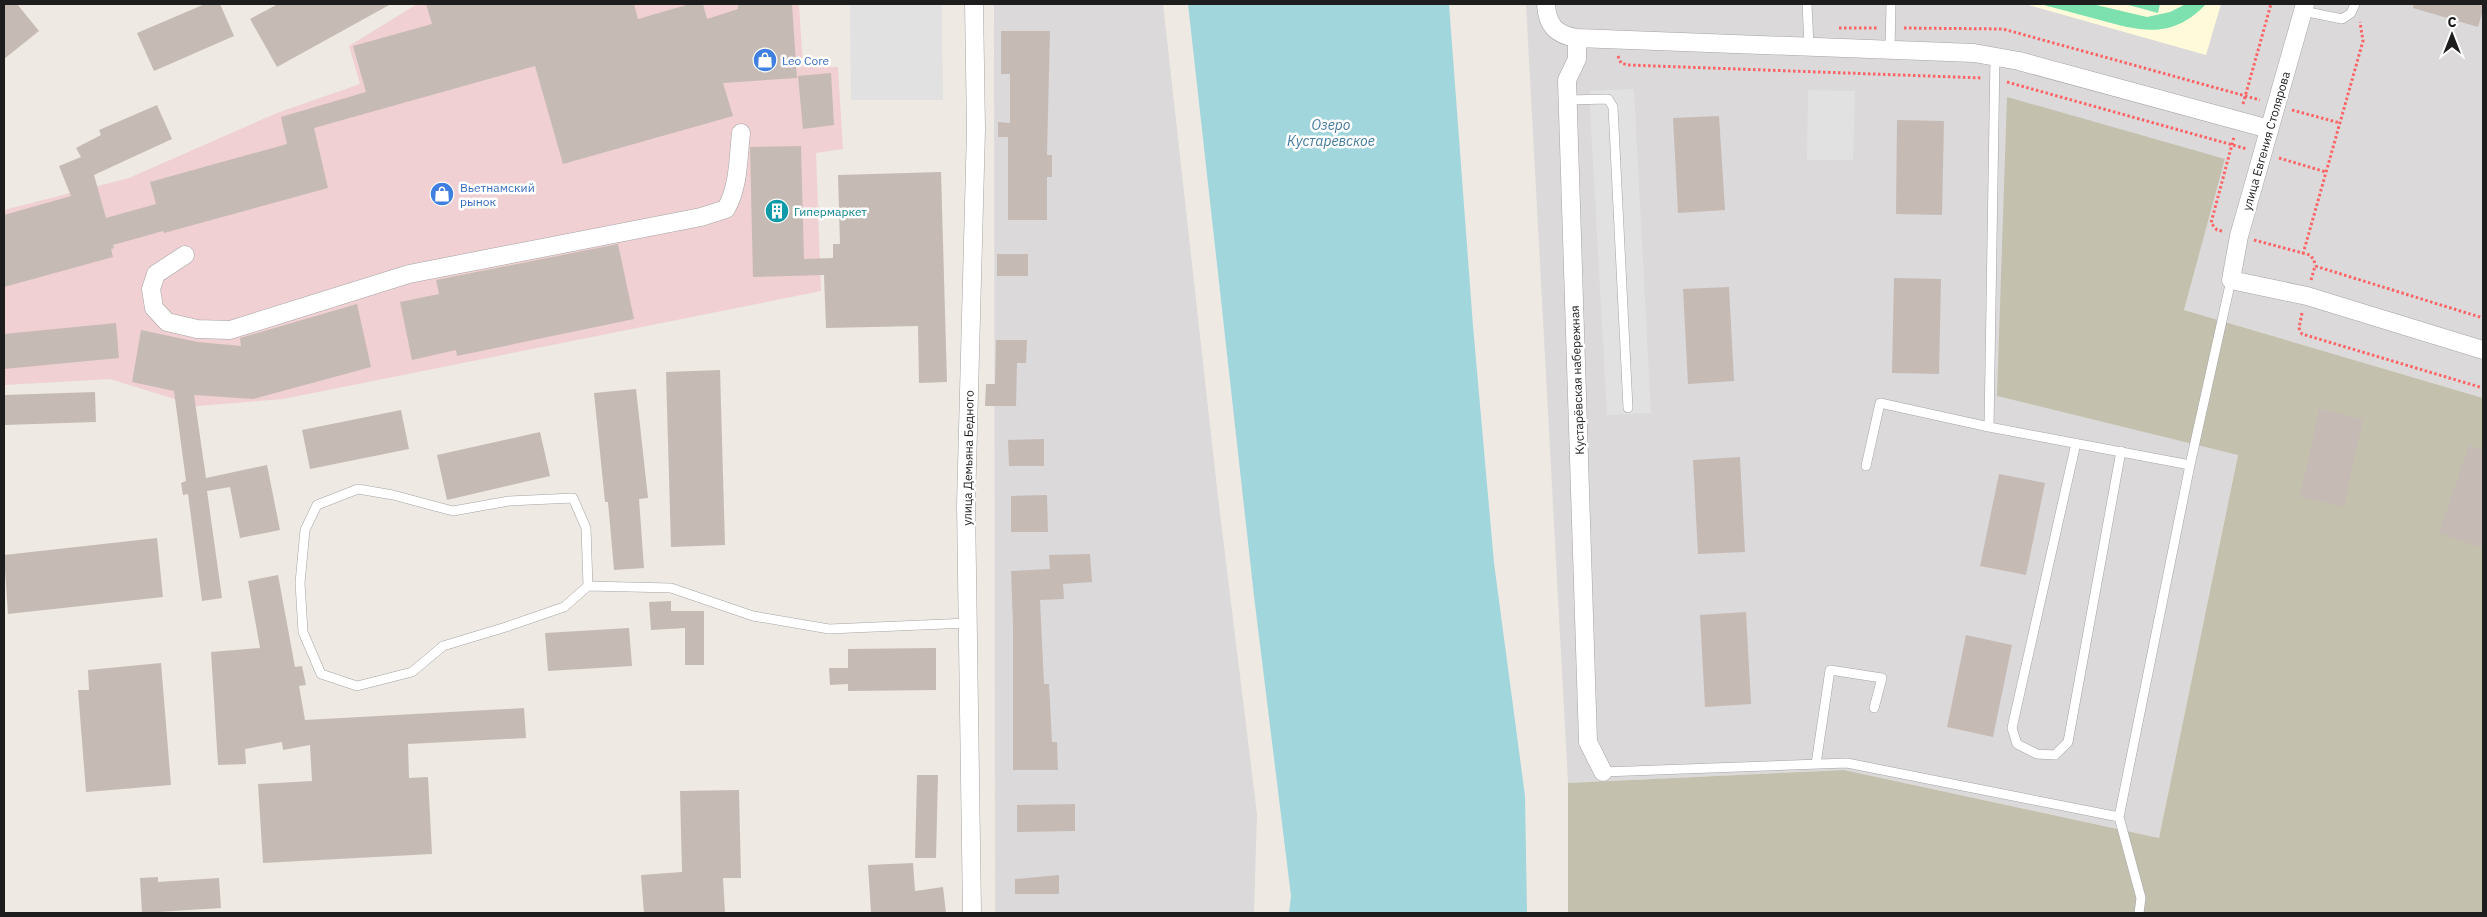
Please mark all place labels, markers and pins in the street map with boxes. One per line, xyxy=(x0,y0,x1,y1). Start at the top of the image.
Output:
shop icon: Leo Core xyxy=(752,47,778,73)
place label: Leo Core xyxy=(782,53,830,68)
place label: Вьетнамский рынок xyxy=(460,180,535,209)
shop icon: Вьетнамский рынок xyxy=(429,181,455,207)
building icon: Гипермаркет xyxy=(764,198,790,224)
place label: Гипермаркет xyxy=(794,204,867,219)

